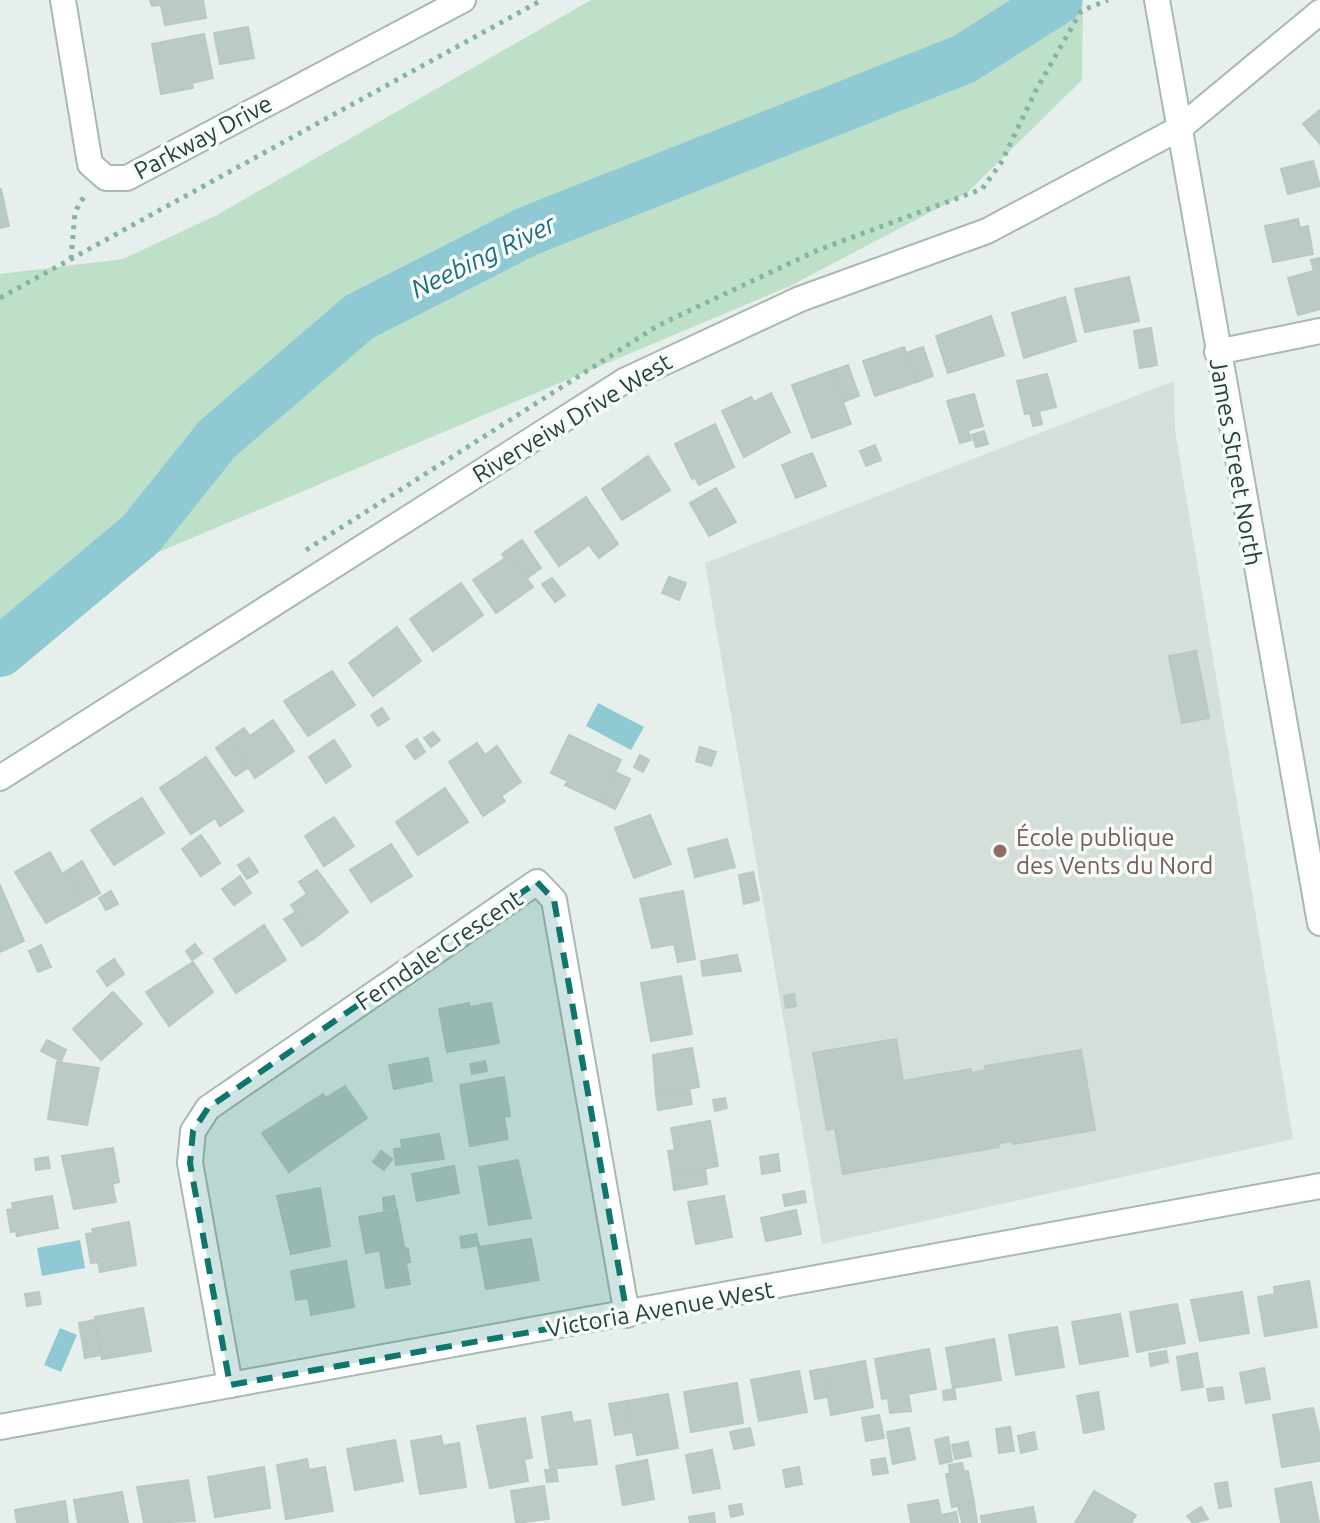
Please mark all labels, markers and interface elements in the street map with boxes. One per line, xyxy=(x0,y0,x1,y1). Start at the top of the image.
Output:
street label: Parkway Drive xyxy=(129,89,277,185)
water label: Neebing River xyxy=(406,208,561,303)
street label: Riverveiw Drive West xyxy=(468,348,677,488)
street label: James Street North xyxy=(1204,356,1268,568)
place label: École publique des Vents du Nord xyxy=(1016,823,1213,879)
marker: École publique des Vents du Nord xyxy=(991,842,1009,860)
street label: Ferndale Crescent xyxy=(351,884,528,1016)
street label: Victoria Avenue West xyxy=(544,1276,776,1342)

